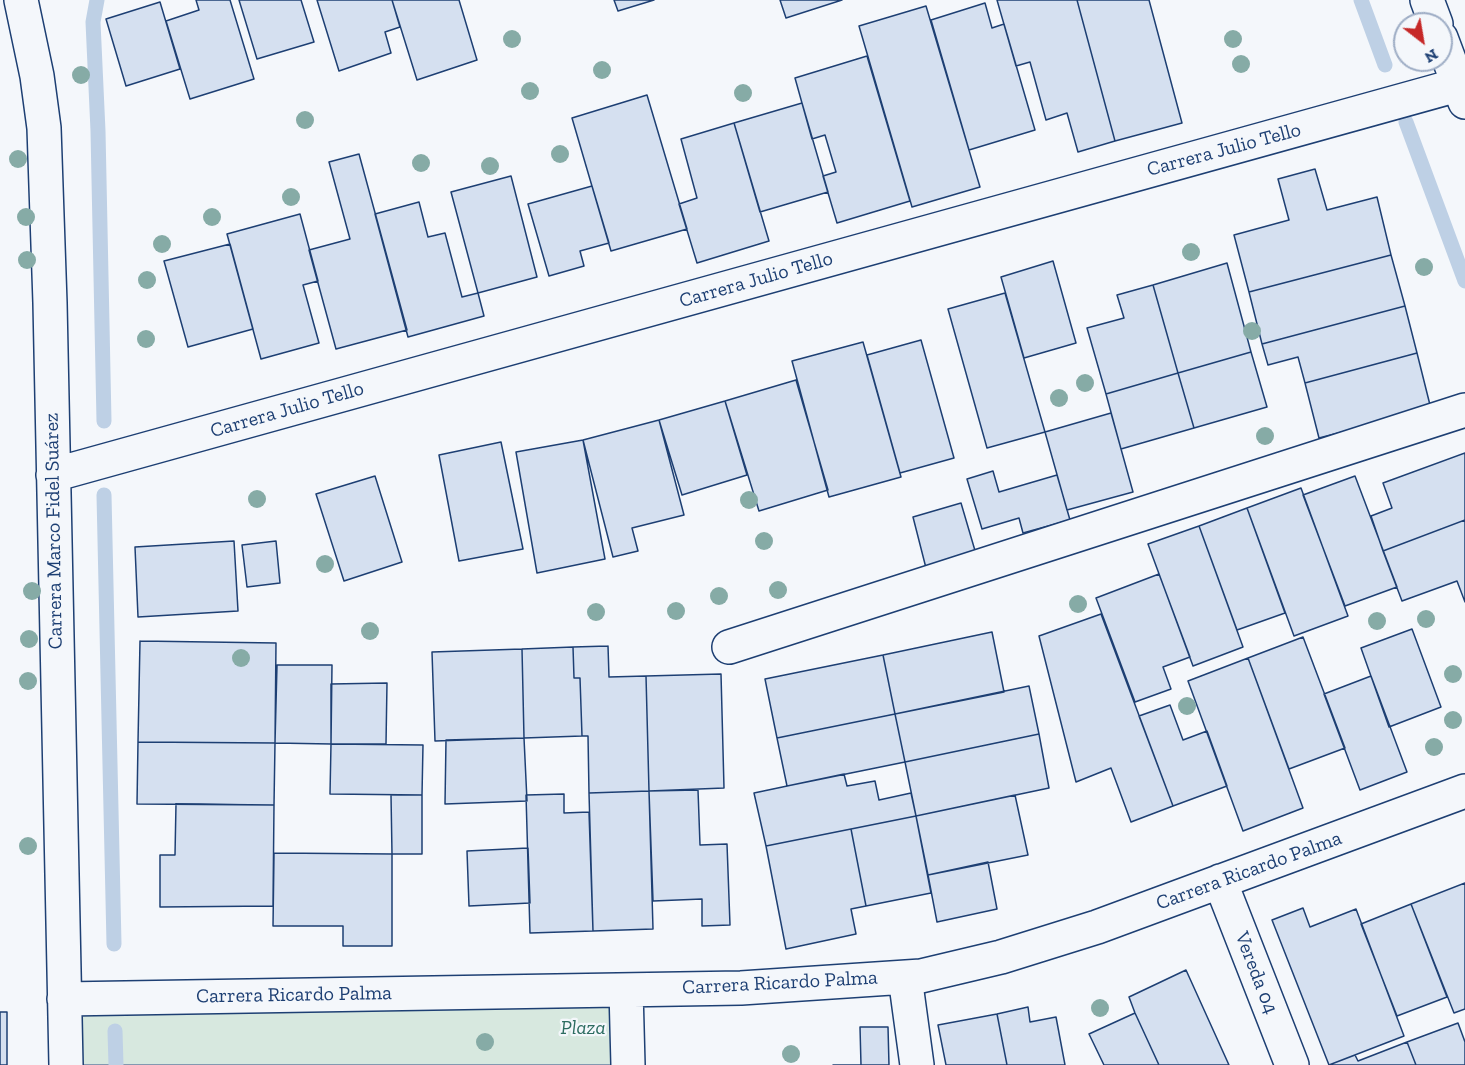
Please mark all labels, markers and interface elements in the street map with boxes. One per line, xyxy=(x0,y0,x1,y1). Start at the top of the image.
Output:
north arrow xyxy=(1393,12,1453,72)
text: N xyxy=(1421,45,1442,67)
street label: Carrera Julio Tello xyxy=(1144,118,1304,182)
street label: Carrera Julio Tello xyxy=(677,247,835,313)
street label: Carrera Julio Tello xyxy=(208,377,366,443)
street label: Carrera Marco Fidel Suárez xyxy=(40,413,68,649)
street label: Carrera Ricardo Palma xyxy=(1153,826,1345,916)
street label: Vereda 04 xyxy=(1229,928,1283,1018)
street label: Carrera Ricardo Palma xyxy=(682,966,878,1000)
street label: Carrera Ricardo Palma xyxy=(196,981,392,1009)
park label: Plaza xyxy=(560,1016,606,1040)

